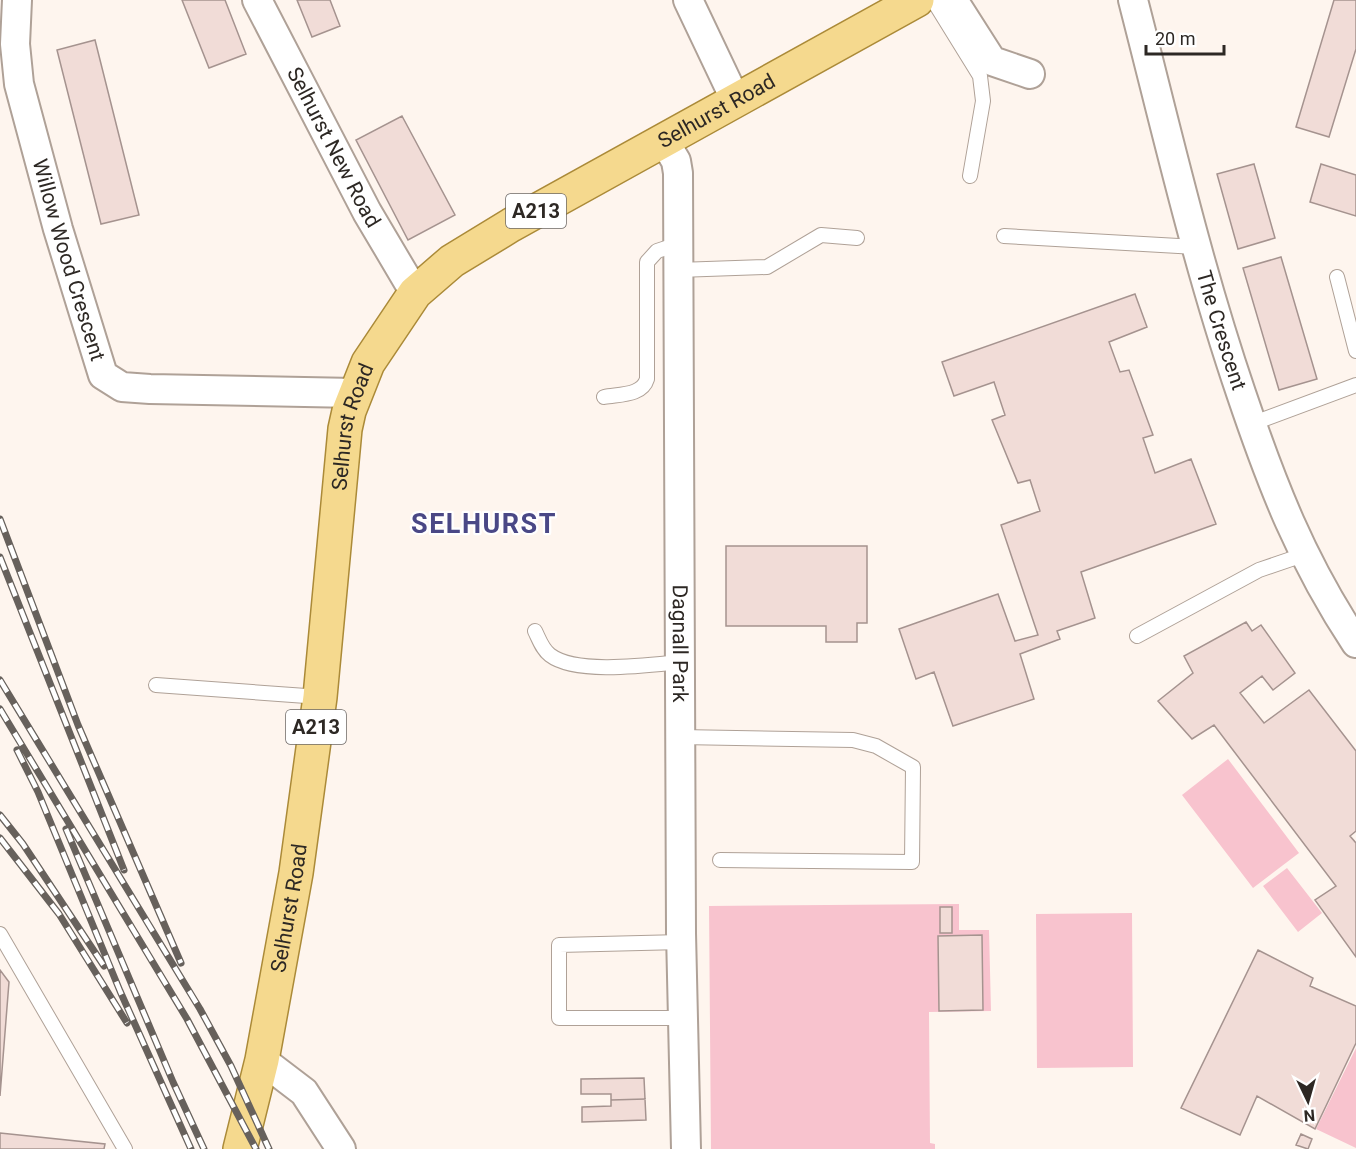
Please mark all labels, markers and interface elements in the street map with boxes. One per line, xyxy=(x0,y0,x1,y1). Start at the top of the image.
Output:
scale bar xyxy=(1146,18,1224,56)
text: 20 m xyxy=(1155,28,1195,49)
street label: Selhurst New Road xyxy=(282,63,385,232)
street label: Selhurst Road xyxy=(654,69,779,153)
street label: Willow Wood Crescent xyxy=(28,156,110,364)
road number: A213 xyxy=(506,194,566,228)
street label: The Crescent xyxy=(1192,268,1251,393)
street label: Selhurst Road xyxy=(327,360,379,491)
district label: SELHURST xyxy=(411,508,557,540)
street label: Dagnall Park xyxy=(668,585,692,703)
road number: A213 xyxy=(286,710,346,744)
street label: Selhurst Road xyxy=(266,842,312,974)
north arrow xyxy=(1278,1071,1338,1131)
text: N xyxy=(1303,1105,1316,1125)

